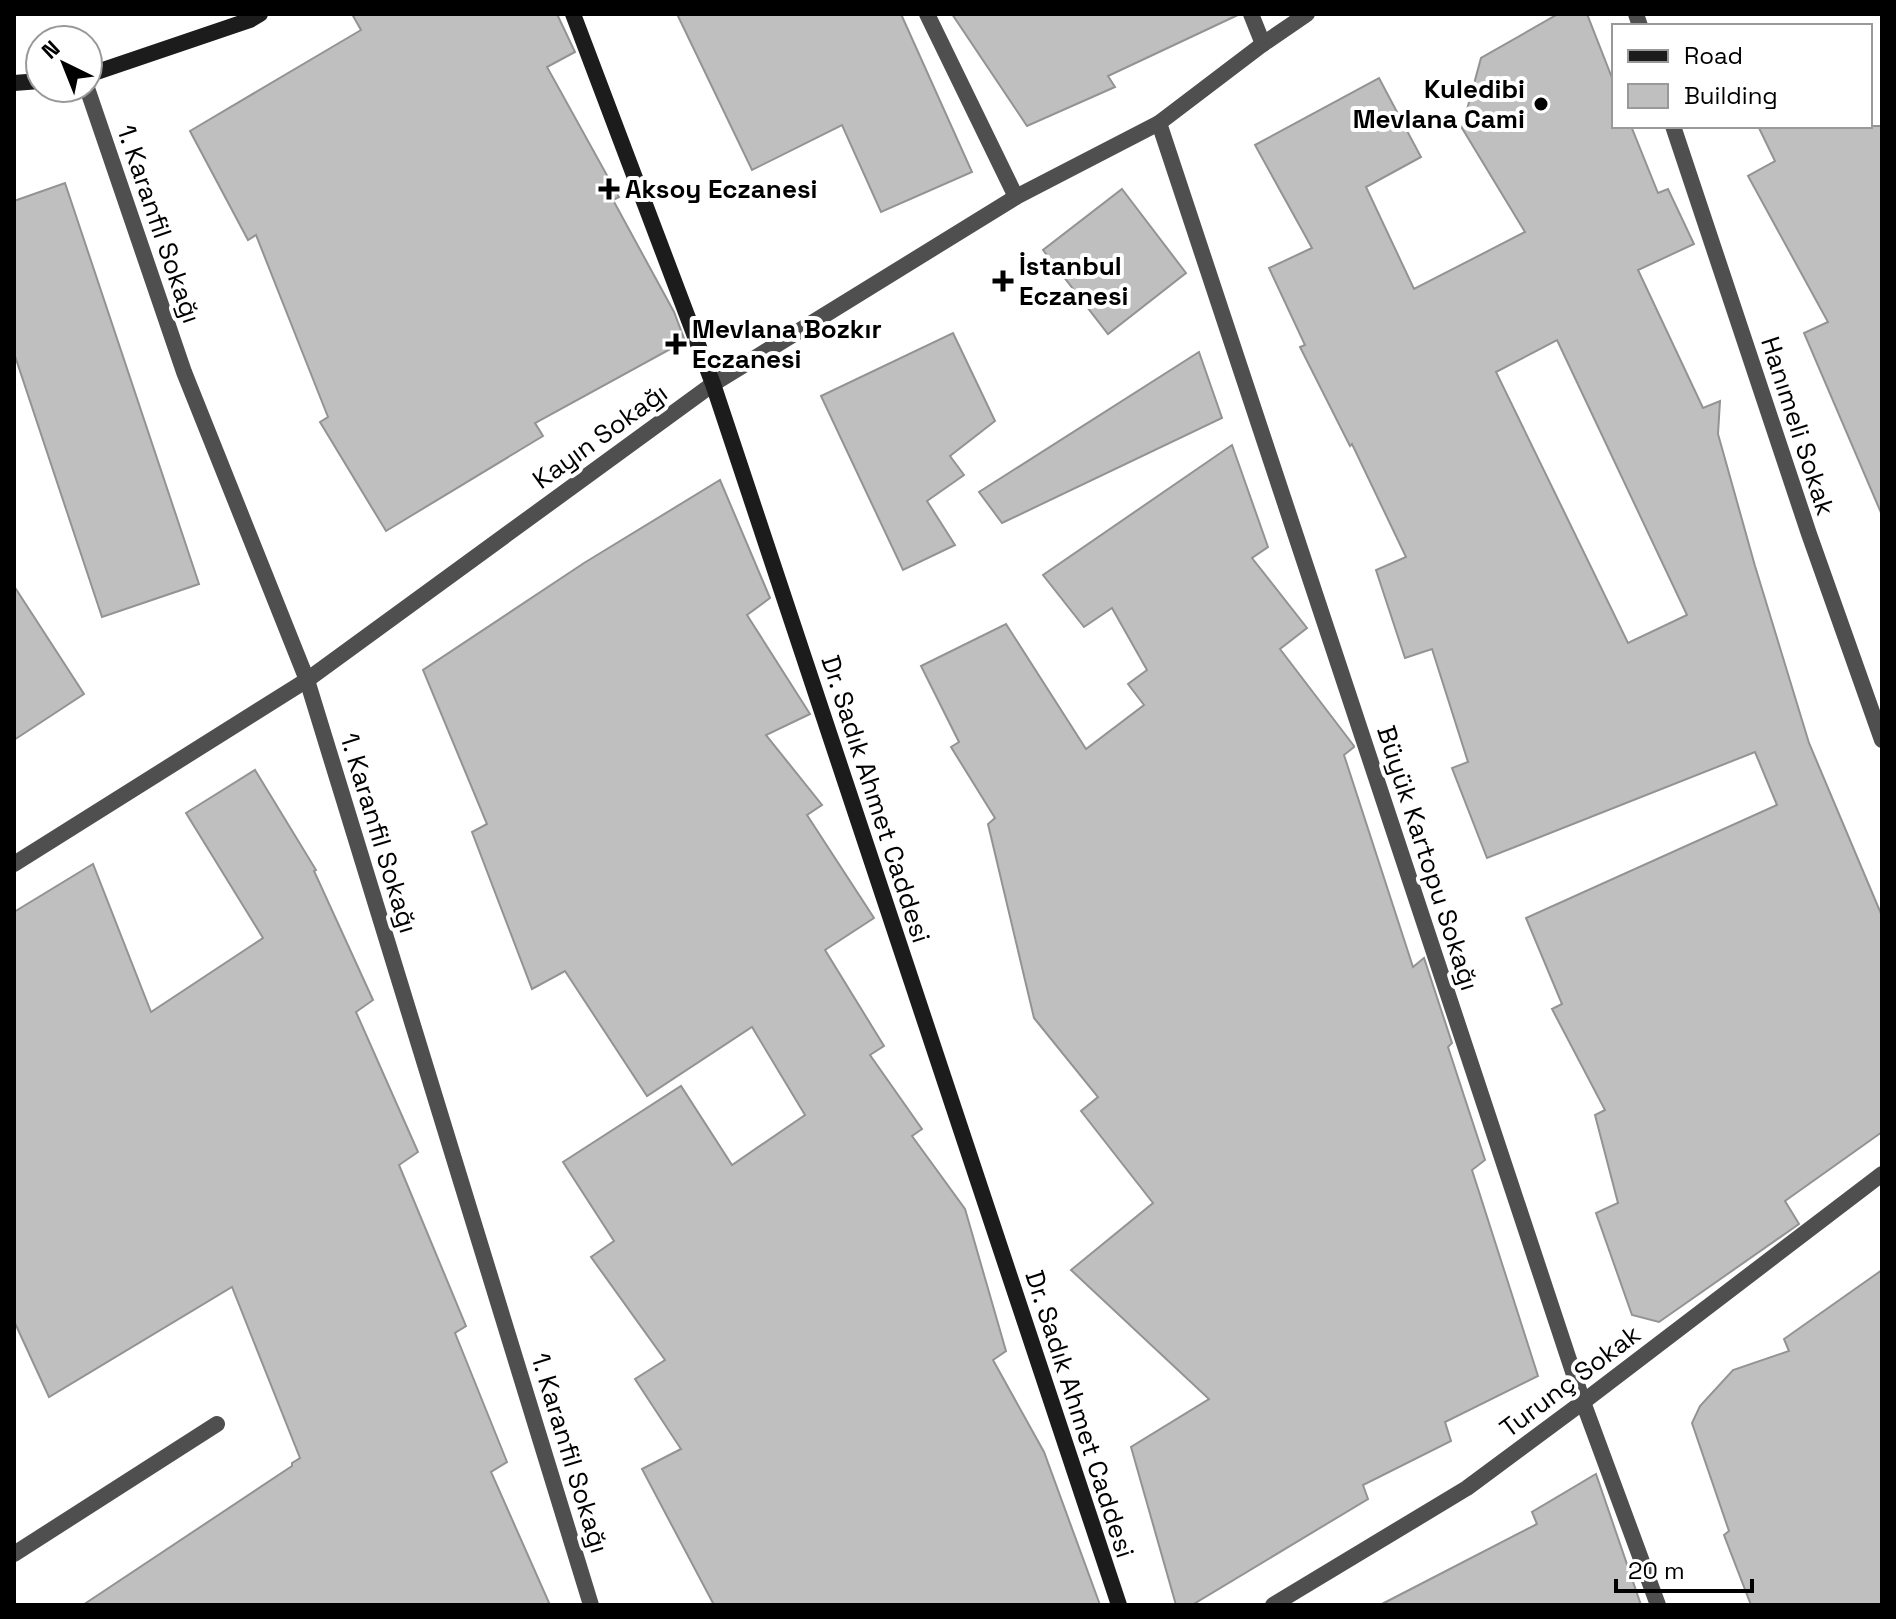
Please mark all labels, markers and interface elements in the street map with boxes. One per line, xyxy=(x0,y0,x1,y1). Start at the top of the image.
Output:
north arrow xyxy=(24,24,104,104)
legend xyxy=(1612,24,1872,128)
text: N xyxy=(35,34,65,65)
text: Road xyxy=(1684,40,1743,71)
place label: Kuledibi Mevlana Cami xyxy=(1353,72,1525,136)
text: Building xyxy=(1684,80,1778,111)
marker: Kuledibi Mevlana Cami xyxy=(1532,95,1550,113)
street label: 1. Karanfil Sokağı xyxy=(109,120,209,328)
place label: Aksoy Eczanesi xyxy=(625,172,817,206)
marker: Aksoy Eczanesi xyxy=(600,180,618,198)
place label: İstanbul Eczanesi xyxy=(1019,249,1129,313)
marker: İstanbul Eczanesi xyxy=(994,272,1012,290)
place label: Mevlana Bozkır Eczanesi xyxy=(692,312,882,376)
street label: Hanımeli Sokak xyxy=(1753,332,1843,520)
marker: Mevlana Bozkır Eczanesi xyxy=(667,335,685,353)
street label: Kayın Sokağı xyxy=(526,376,674,496)
street label: Dr. Sadık Ahmet Caddesi xyxy=(813,651,939,947)
street label: Büyük Kartopu Sokağı xyxy=(1369,721,1487,995)
street label: 1. Karanfil Sokağı xyxy=(332,729,426,937)
street label: Dr. Sadık Ahmet Caddesi xyxy=(1017,1266,1143,1562)
street label: Turunç Sokak xyxy=(1493,1317,1647,1445)
street label: 1. Karanfil Sokağı xyxy=(523,1349,617,1557)
scale bar xyxy=(1616,1543,1752,1593)
text: 20 m xyxy=(1628,1555,1685,1586)

